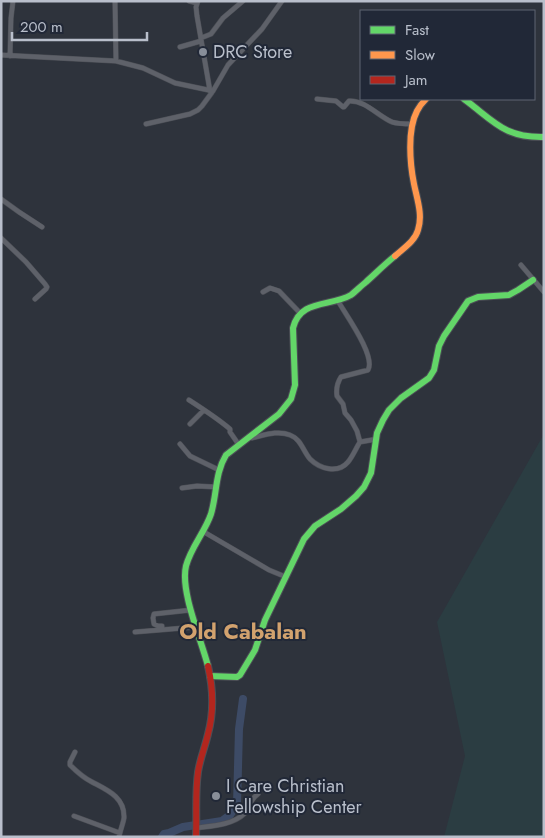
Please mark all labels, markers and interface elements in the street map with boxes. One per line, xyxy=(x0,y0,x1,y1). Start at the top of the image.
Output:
scale bar xyxy=(12,10,148,42)
legend xyxy=(360,10,535,100)
text: 200 m xyxy=(20,16,63,38)
text: Fast xyxy=(405,19,429,41)
place label: DRC Store xyxy=(213,39,292,65)
text: Slow xyxy=(405,44,436,66)
marker: DRC Store xyxy=(197,46,209,58)
text: Jam xyxy=(403,69,428,91)
district label: Old Cabalan xyxy=(179,615,307,647)
place label: I Care Christian Fellowship Center xyxy=(226,773,362,820)
marker: I Care Christian Fellowship Center xyxy=(210,790,222,802)

